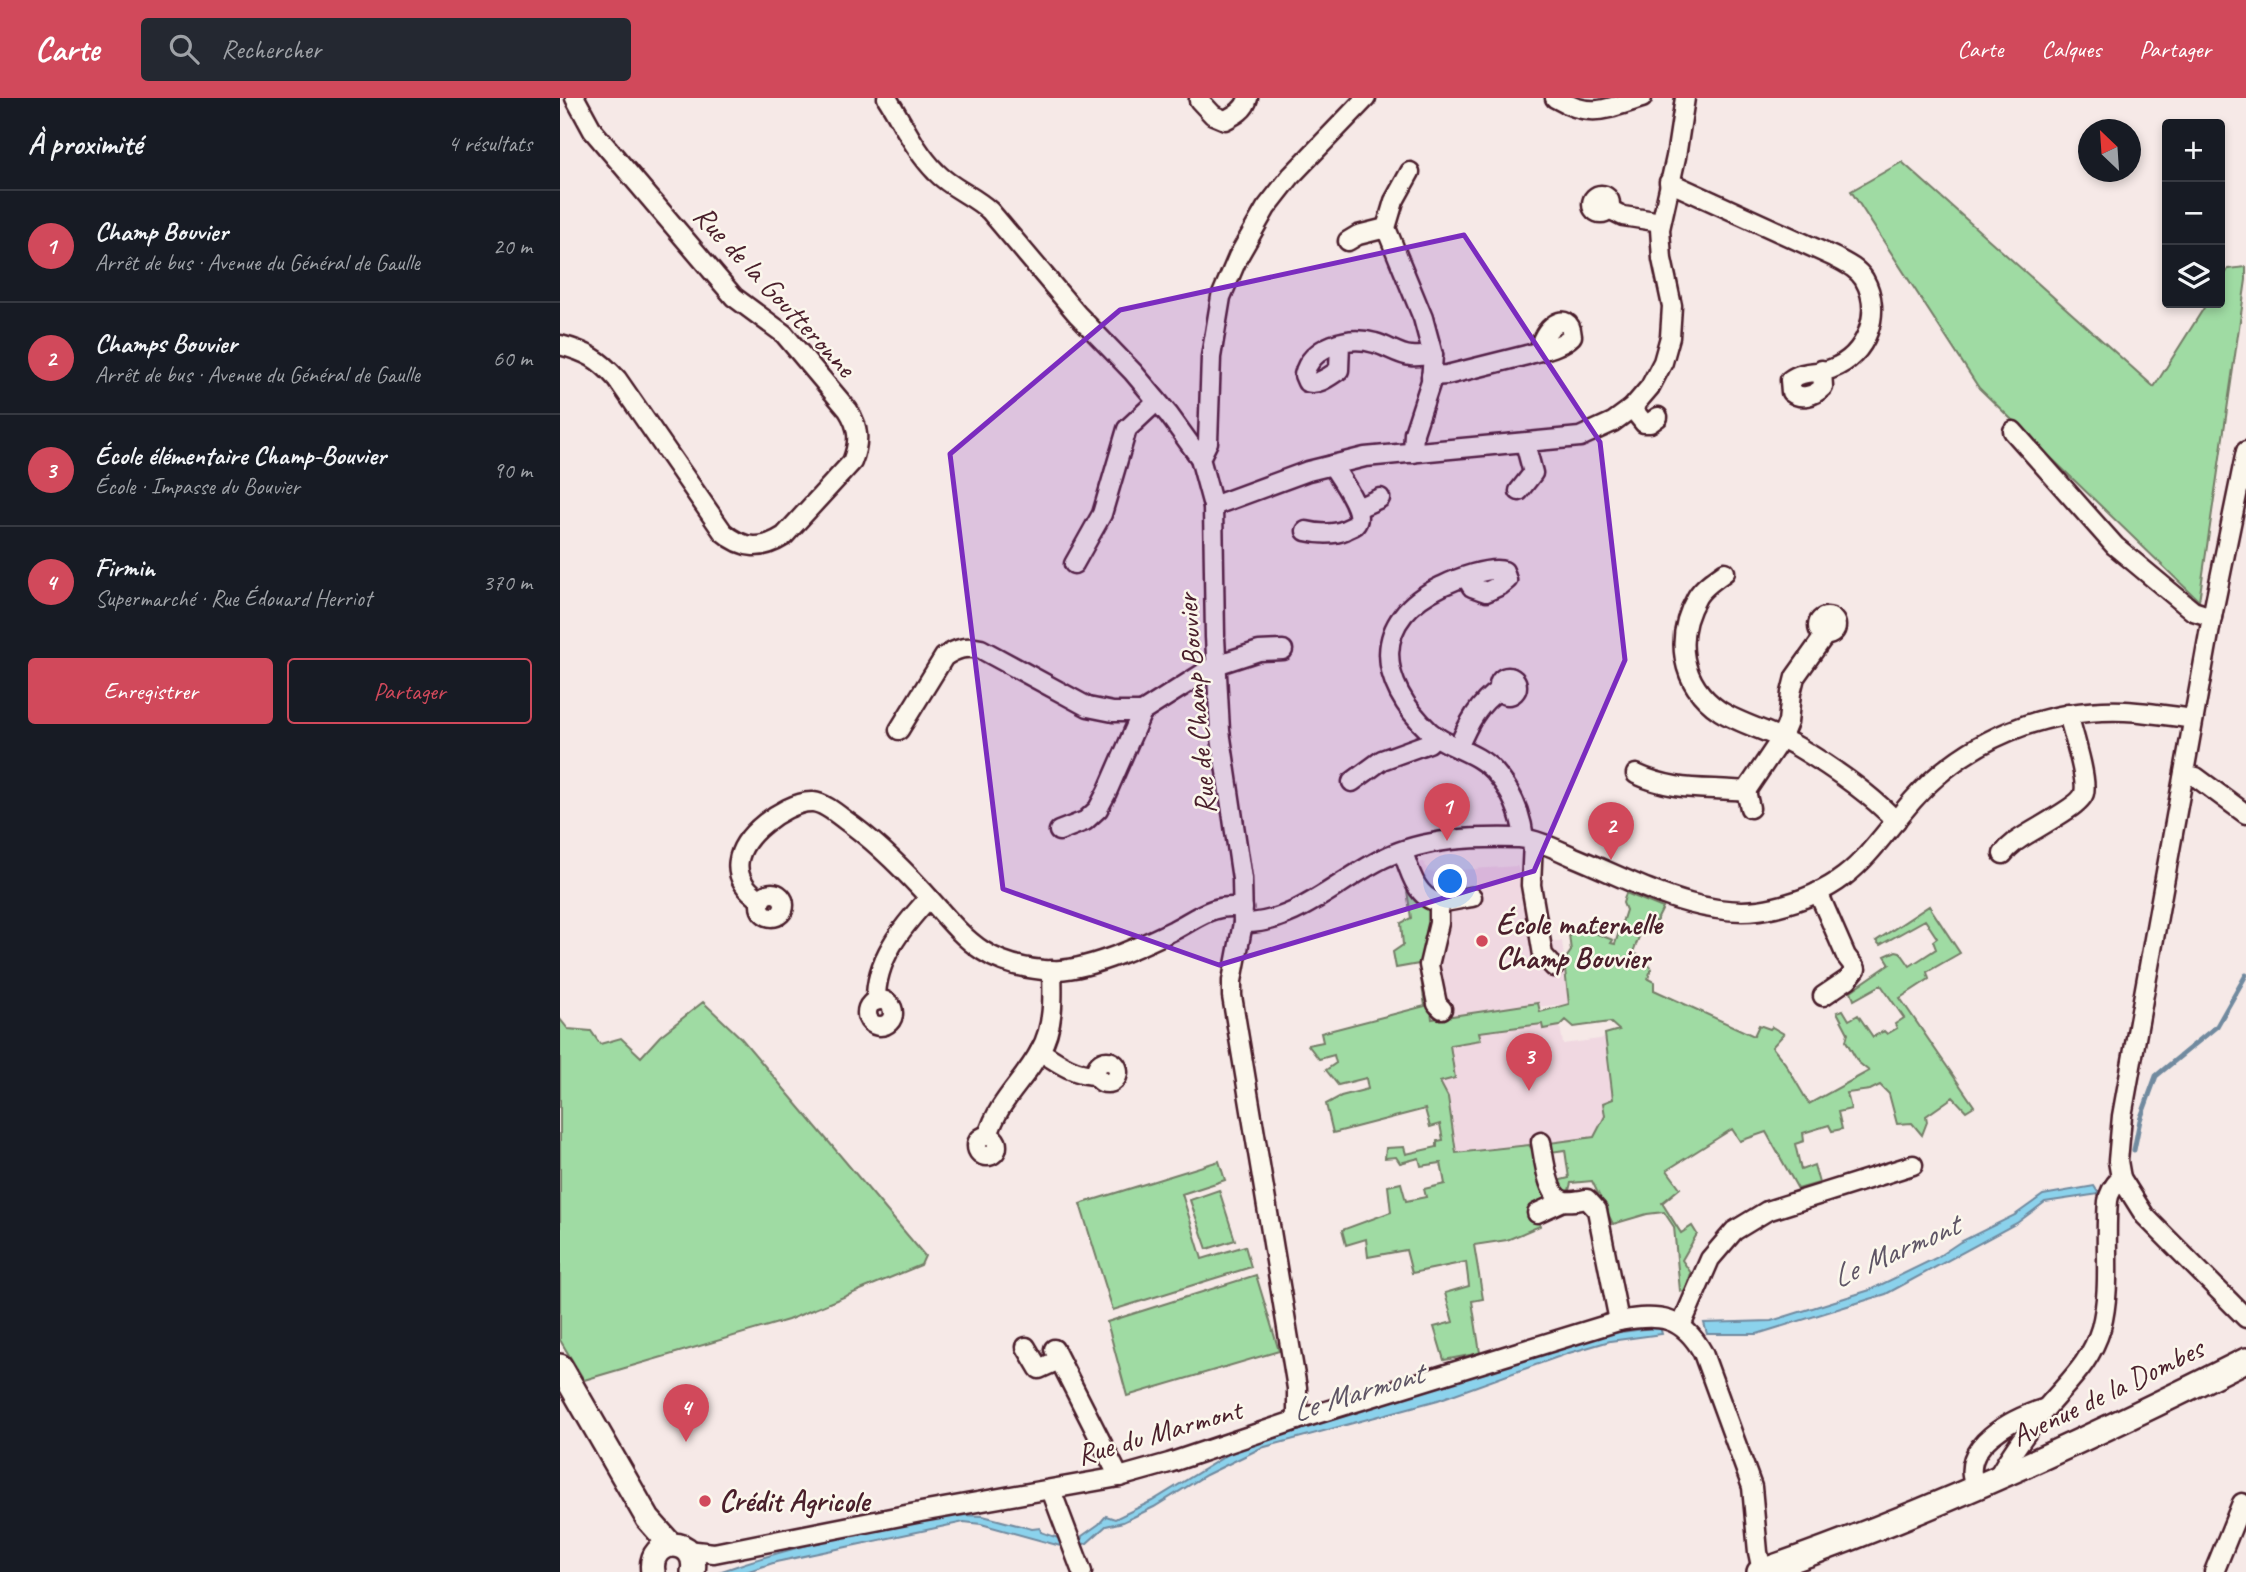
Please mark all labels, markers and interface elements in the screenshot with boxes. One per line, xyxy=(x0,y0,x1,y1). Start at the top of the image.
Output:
search box xyxy=(141,18,631,81)
text: Carte xyxy=(35,28,99,70)
icon: search xyxy=(165,30,203,68)
text: Rechercher xyxy=(221,33,321,66)
text: Carte xyxy=(1957,34,2003,64)
text: Calques xyxy=(2041,34,2101,64)
text: Partager xyxy=(2139,34,2211,64)
north arrow xyxy=(2078,119,2141,182)
map controls xyxy=(2162,119,2225,308)
button: + xyxy=(2162,119,2225,182)
text: À proximité xyxy=(28,125,142,163)
text: 4 résultats xyxy=(448,129,532,158)
button: − xyxy=(2162,182,2225,245)
street label: Rue de la Goutteronne xyxy=(686,197,866,387)
text: Champ Bouvier xyxy=(95,215,228,248)
text: 1 xyxy=(46,232,56,261)
text: 20 m xyxy=(493,232,532,261)
button: layers xyxy=(2162,245,2225,308)
text: Arrêt de bus · Avenue du Général de Gaulle xyxy=(95,248,420,277)
text: Champs Bouvier xyxy=(95,327,237,360)
text: 2 xyxy=(46,344,56,373)
text: 60 m xyxy=(493,344,532,373)
text: Arrêt de bus · Avenue du Général de Gaulle xyxy=(95,360,420,389)
text: École élémentaire Champ-Bouvier xyxy=(95,439,386,472)
text: 3 xyxy=(46,456,56,485)
text: 90 m xyxy=(493,456,532,485)
text: École · Impasse du Bouvier xyxy=(95,472,300,501)
text: Firmin xyxy=(95,551,155,584)
text: 4 xyxy=(46,568,56,597)
text: 370 m xyxy=(483,568,532,597)
text: Supermarché · Rue Édouard Herriot xyxy=(95,584,372,613)
street label: Rue de Champ Bouvier xyxy=(1167,590,1225,816)
button: Enregistrer xyxy=(28,658,273,724)
button: Partager xyxy=(287,658,532,724)
pin: 1 xyxy=(1424,783,1470,841)
pin: 2 xyxy=(1588,802,1634,860)
your location xyxy=(1433,864,1467,898)
place label: École maternelle Champ Bouvier xyxy=(1496,905,1664,977)
marker: École maternelle Champ Bouvier xyxy=(1474,933,1490,949)
pin: 3 xyxy=(1506,1033,1552,1091)
water label: Le Marmont xyxy=(1825,1202,1971,1297)
street label: Avenue de la Dombes xyxy=(2005,1328,2212,1455)
water label: Le Marmont xyxy=(1286,1351,1434,1431)
pin: 4 xyxy=(663,1384,709,1442)
street label: Rue du Marmont xyxy=(1072,1389,1249,1474)
place label: Crédit Agricole xyxy=(719,1482,872,1520)
marker: Crédit Agricole xyxy=(697,1493,713,1509)

